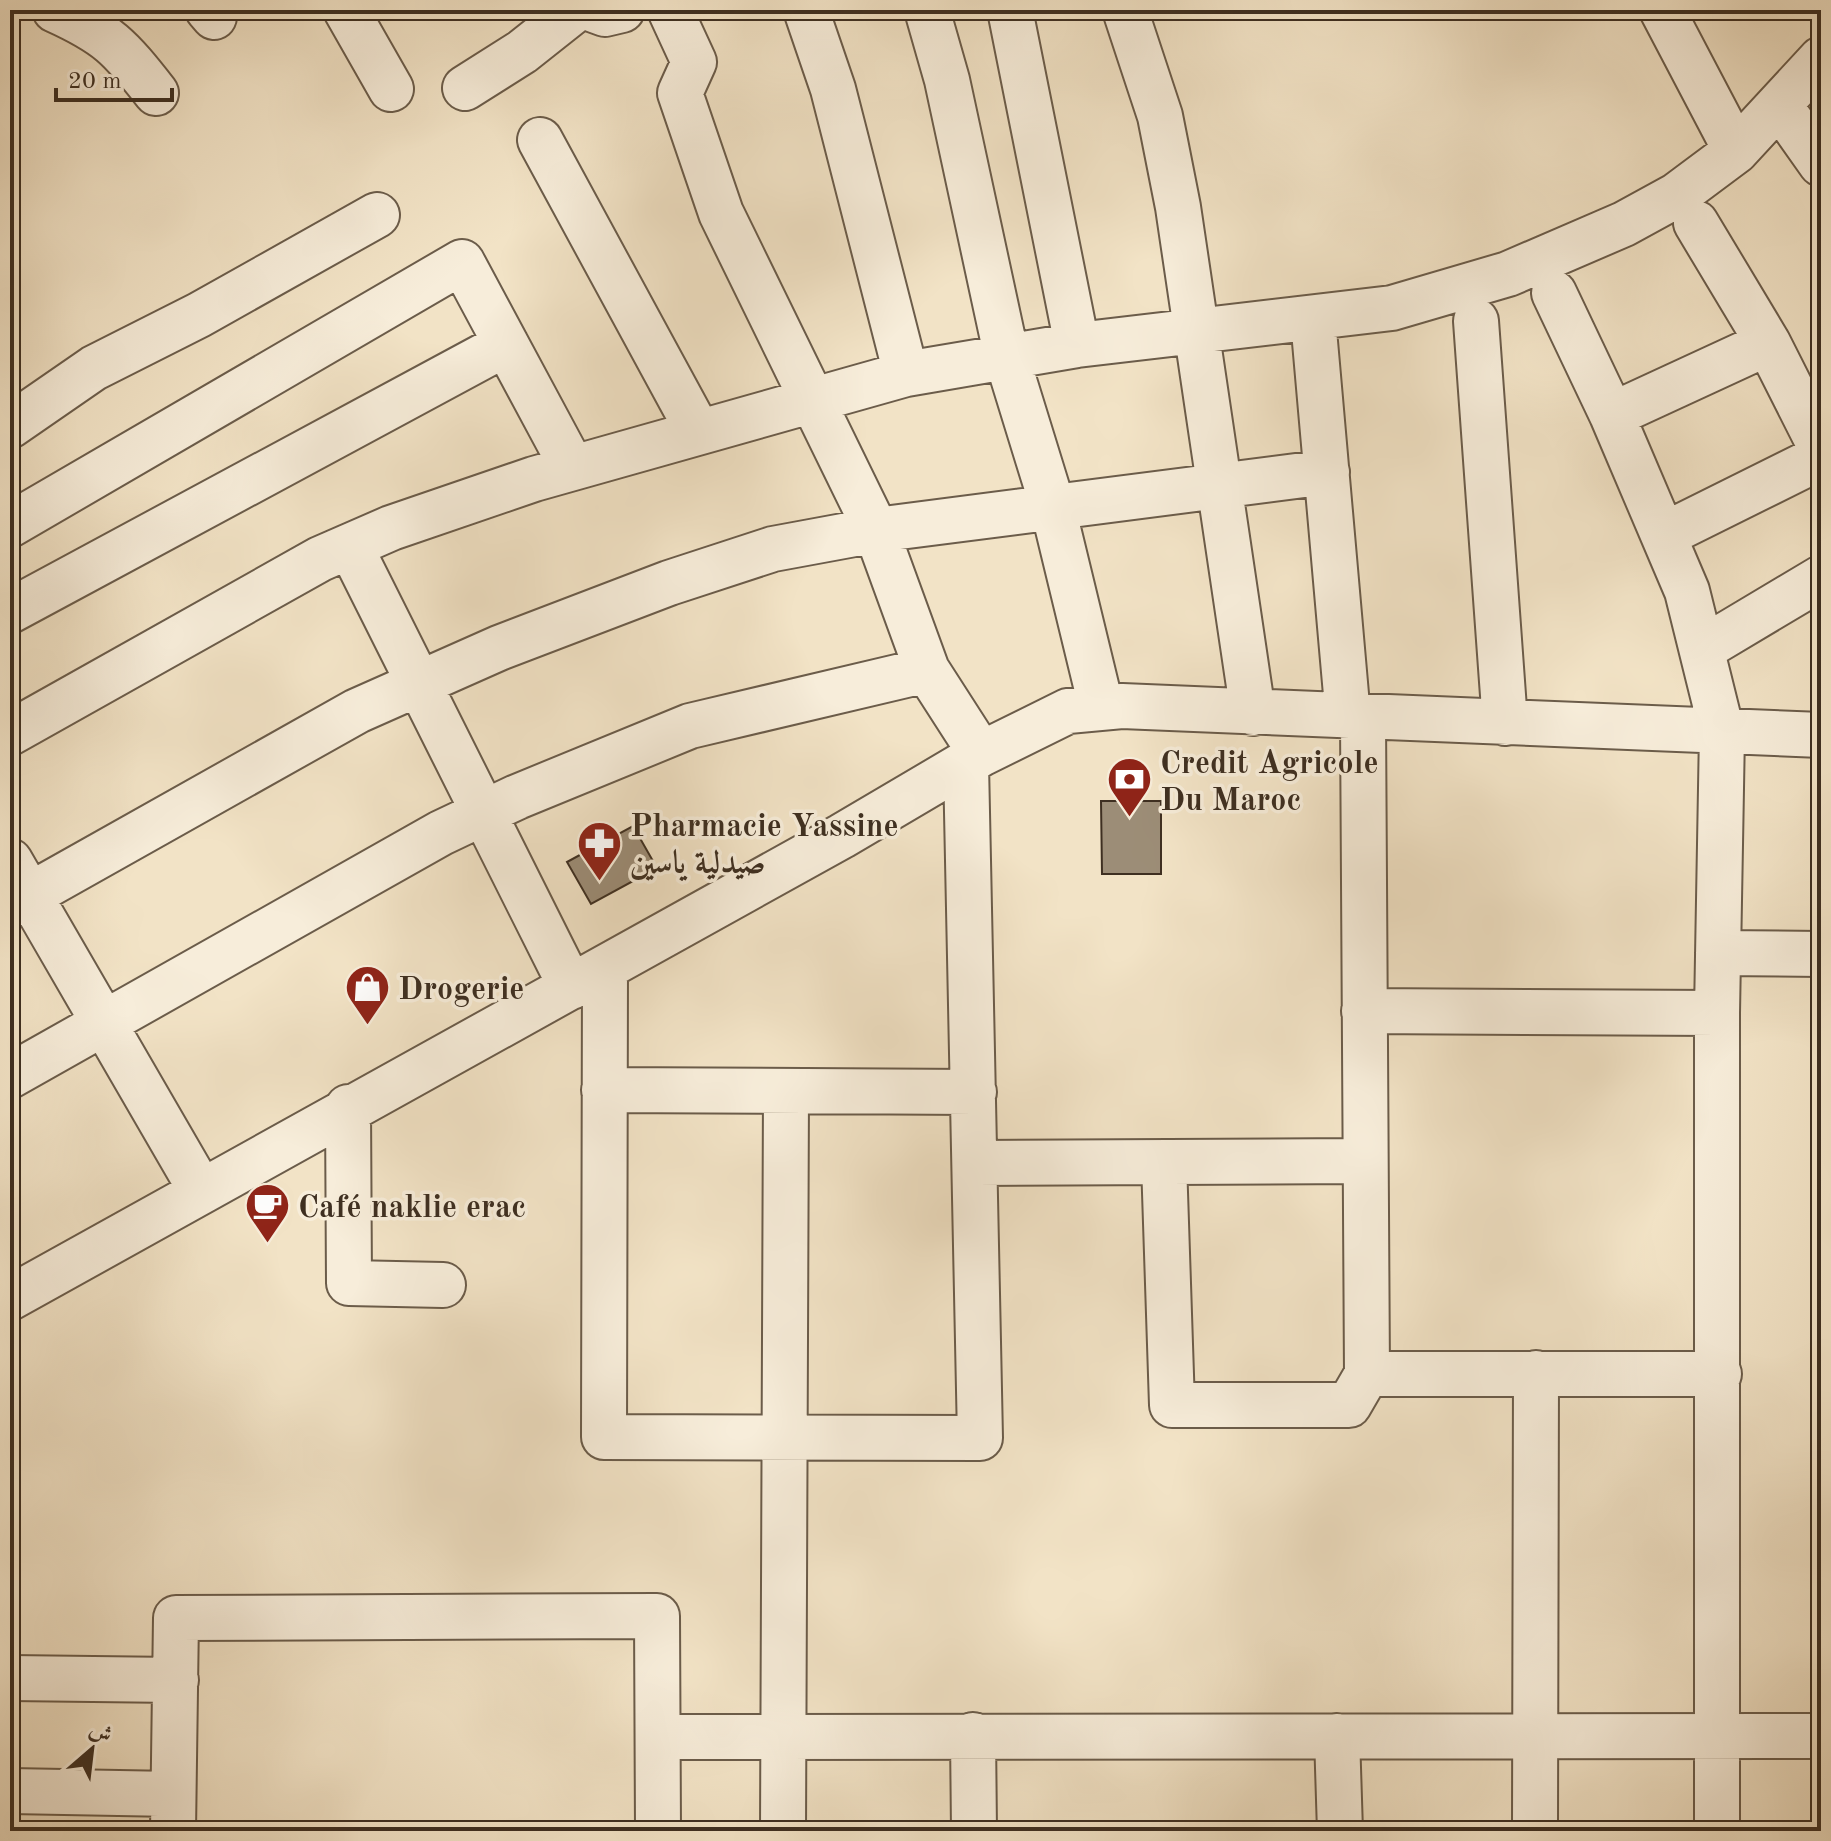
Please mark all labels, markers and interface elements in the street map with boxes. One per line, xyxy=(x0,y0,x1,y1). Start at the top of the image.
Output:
scale bar xyxy=(56,52,172,102)
text: 20 m xyxy=(68,70,122,94)
place label: Credit Agricole Du Maroc xyxy=(1160,749,1379,818)
bank icon: Credit Agricole Du Maroc xyxy=(1105,756,1153,819)
place label: Pharmacie Yassine صيدلية ياسين xyxy=(630,812,899,882)
pharmacy icon: Pharmacie Yassine صيدلية ياسين xyxy=(575,819,623,882)
shop icon: Drogerie xyxy=(343,964,391,1027)
place label: Drogerie xyxy=(398,975,524,1007)
cafe icon: Café naklie erac xyxy=(243,1182,291,1245)
place label: Café naklie erac xyxy=(298,1193,526,1225)
north arrow xyxy=(52,1709,132,1789)
text: ش xyxy=(86,1718,115,1748)

